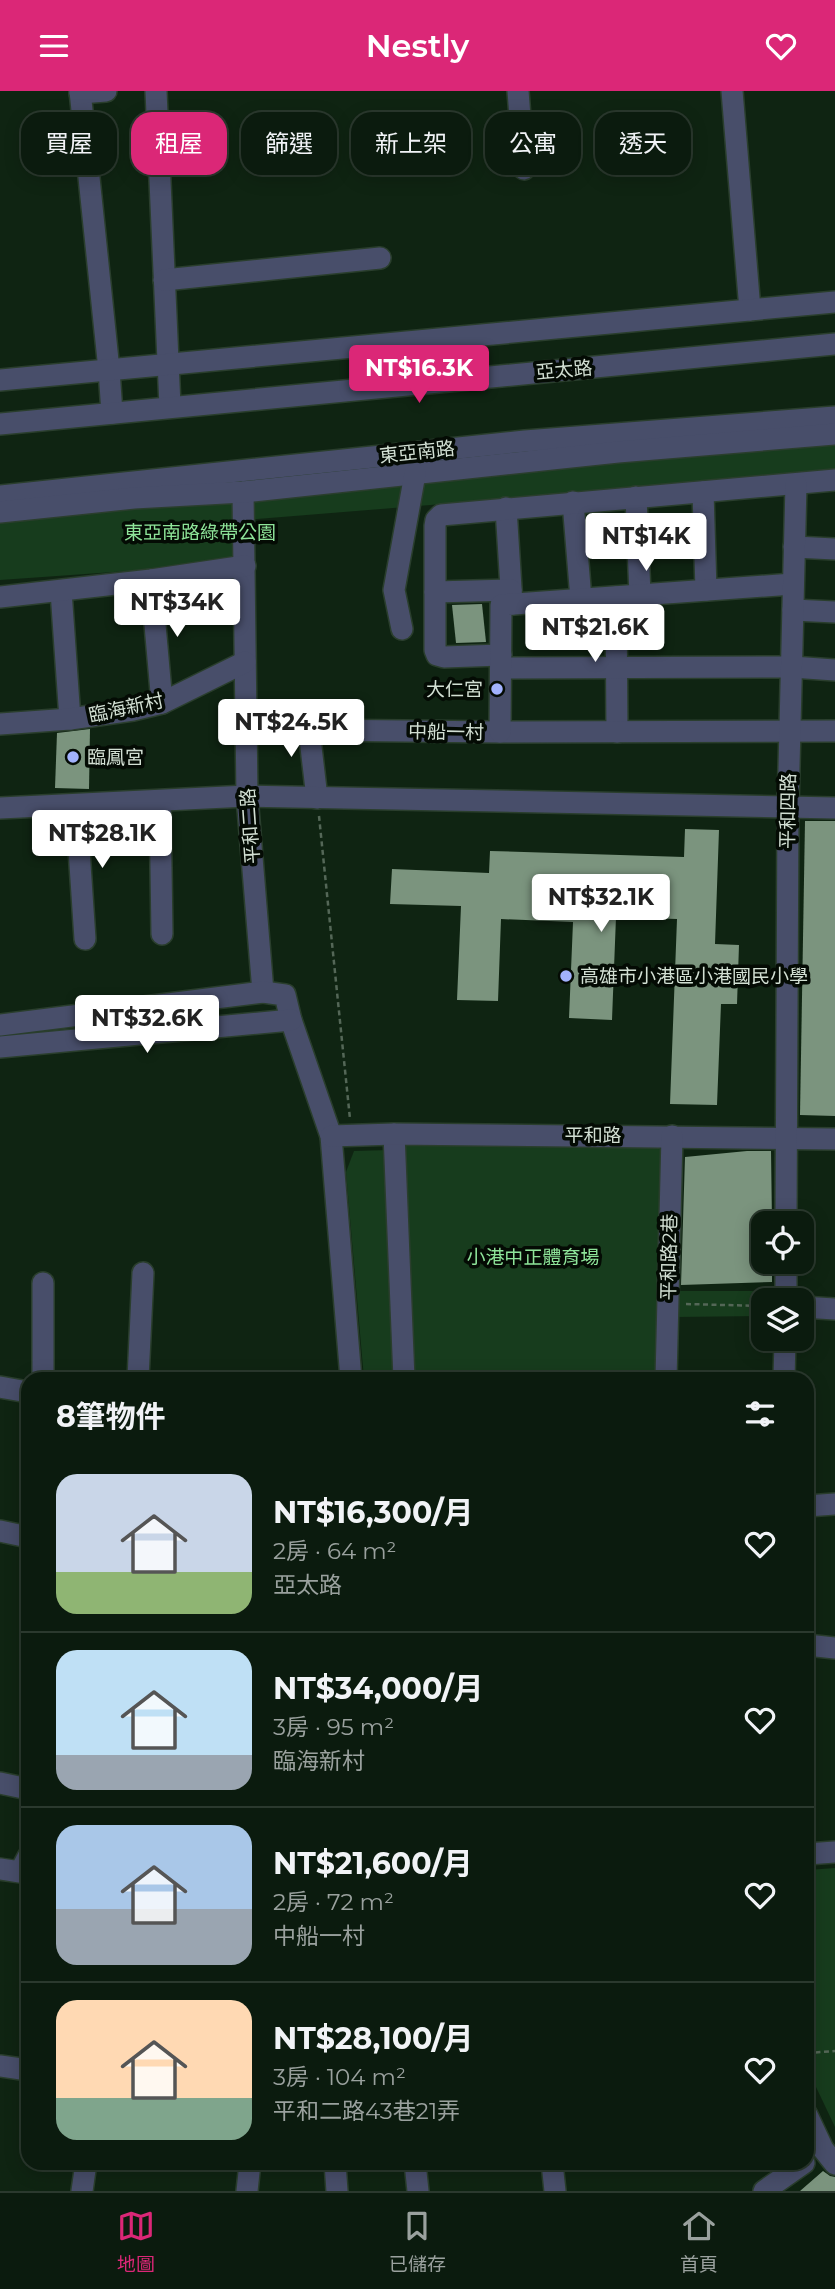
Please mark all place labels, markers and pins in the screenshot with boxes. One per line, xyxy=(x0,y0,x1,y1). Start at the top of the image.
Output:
pin: NT$16.3K xyxy=(347,345,491,405)
pin: NT$14K xyxy=(589,513,703,573)
pin: NT$34K xyxy=(120,580,234,639)
pin: NT$21.6K xyxy=(523,605,667,664)
place label: 大仁宮 xyxy=(426,678,483,701)
marker: 大仁宮 xyxy=(489,681,505,697)
pin: NT$24.5K xyxy=(219,699,363,759)
place label: 臨鳳宮 xyxy=(87,746,144,769)
marker: 臨鳳宮 xyxy=(65,749,81,765)
pin: NT$28.1K xyxy=(30,811,174,870)
pin: NT$32.1K xyxy=(529,875,673,934)
place label: 高雄市小港區小港國民小學 xyxy=(580,965,808,988)
marker: 高雄市小港區小港國民小學 xyxy=(558,968,574,984)
pin: NT$32.6K xyxy=(75,995,219,1055)

